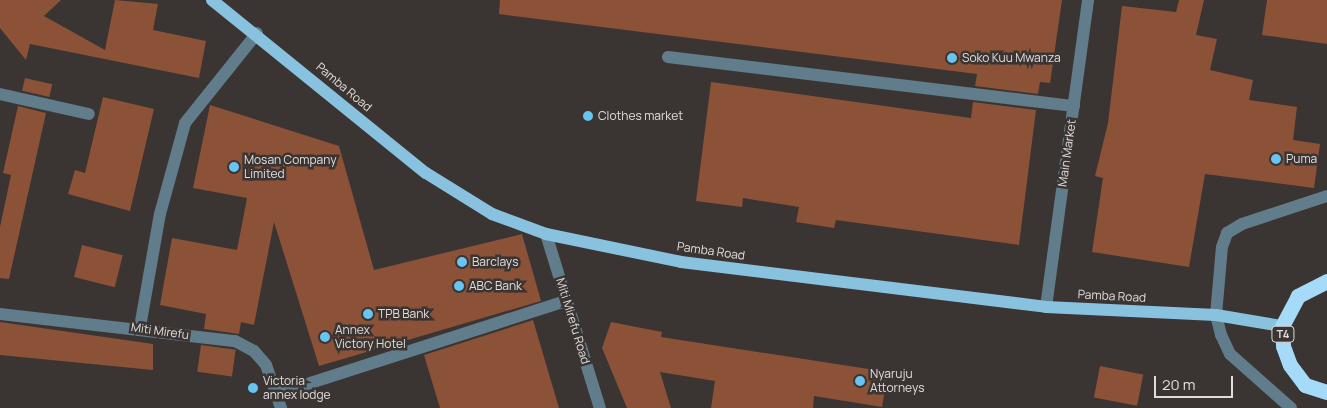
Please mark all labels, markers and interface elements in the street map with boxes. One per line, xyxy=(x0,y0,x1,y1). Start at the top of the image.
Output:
place label: Soko Kuu Mwanza xyxy=(962,51,1061,65)
marker: Soko Kuu Mwanza xyxy=(946,52,958,64)
street label: Pamba Road xyxy=(313,59,375,115)
place label: Clothes market xyxy=(598,109,683,123)
marker: Clothes market xyxy=(582,110,594,122)
street label: Main Market xyxy=(1055,118,1079,188)
place label: Puma xyxy=(1286,152,1317,166)
place label: Mosan Company Limited xyxy=(244,153,336,181)
marker: Puma xyxy=(1270,153,1282,165)
marker: Mosan Company Limited xyxy=(228,161,240,173)
street label: Pamba Road xyxy=(676,239,746,263)
place label: Barclays xyxy=(472,255,518,269)
marker: Barclays xyxy=(456,256,468,268)
street label: Miti Mirefu Road xyxy=(553,276,593,366)
place label: ABC Bank xyxy=(469,279,522,293)
marker: ABC Bank xyxy=(453,280,465,292)
street label: Pamba Road xyxy=(1077,287,1147,305)
place label: TPB Bank xyxy=(378,307,429,321)
marker: TPB Bank xyxy=(362,308,374,320)
street label: Miti Mirefu xyxy=(130,320,190,342)
place label: Annex Victory Hotel xyxy=(335,323,406,351)
road number: T4 xyxy=(1270,326,1296,342)
marker: Annex Victory Hotel xyxy=(319,331,331,343)
scale bar xyxy=(1157,366,1236,398)
place label: Nyaruju Attorneys xyxy=(870,367,925,395)
place label: Victoria annex lodge xyxy=(263,374,331,402)
text: 20 m xyxy=(1162,374,1195,395)
marker: Nyaruju Attorneys xyxy=(854,375,866,387)
marker: Victoria annex lodge xyxy=(247,382,259,394)

